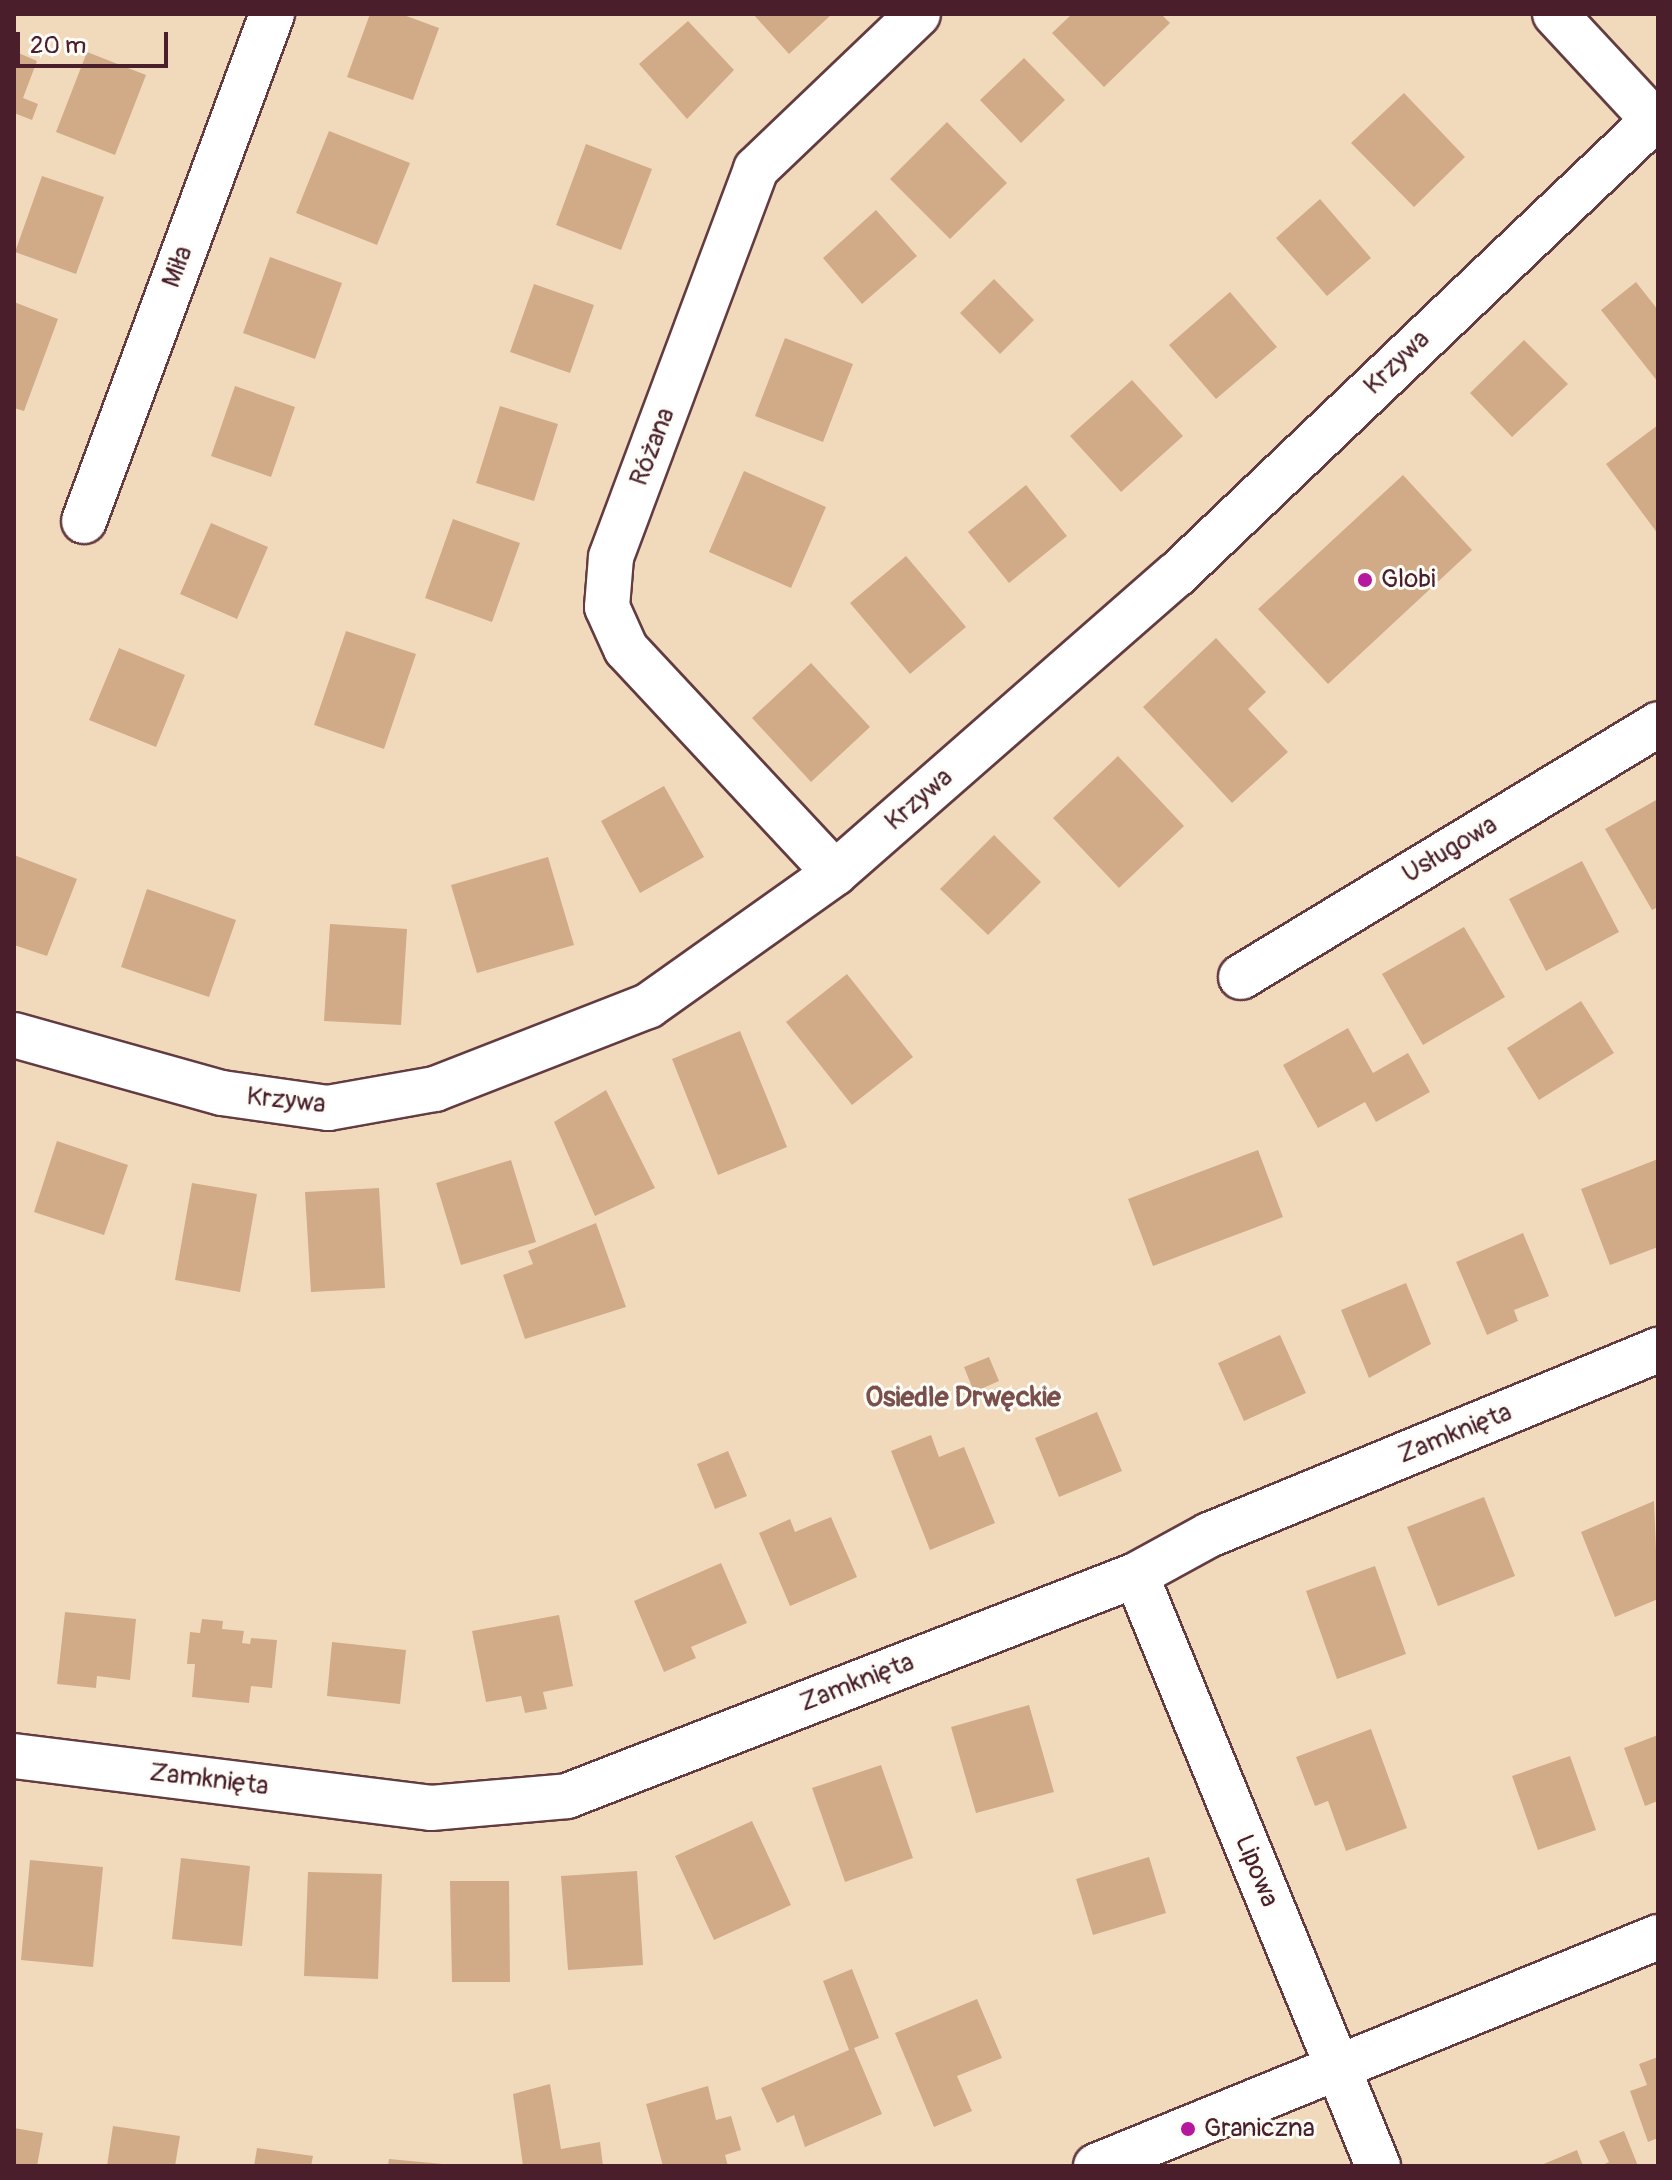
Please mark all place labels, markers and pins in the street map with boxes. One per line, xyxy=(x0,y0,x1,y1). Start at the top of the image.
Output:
place label: Globi xyxy=(1381,564,1436,596)
marker: Globi xyxy=(1356,571,1374,589)
place label: Graniczna xyxy=(1204,2113,1315,2145)
marker: Graniczna xyxy=(1179,2120,1197,2138)

